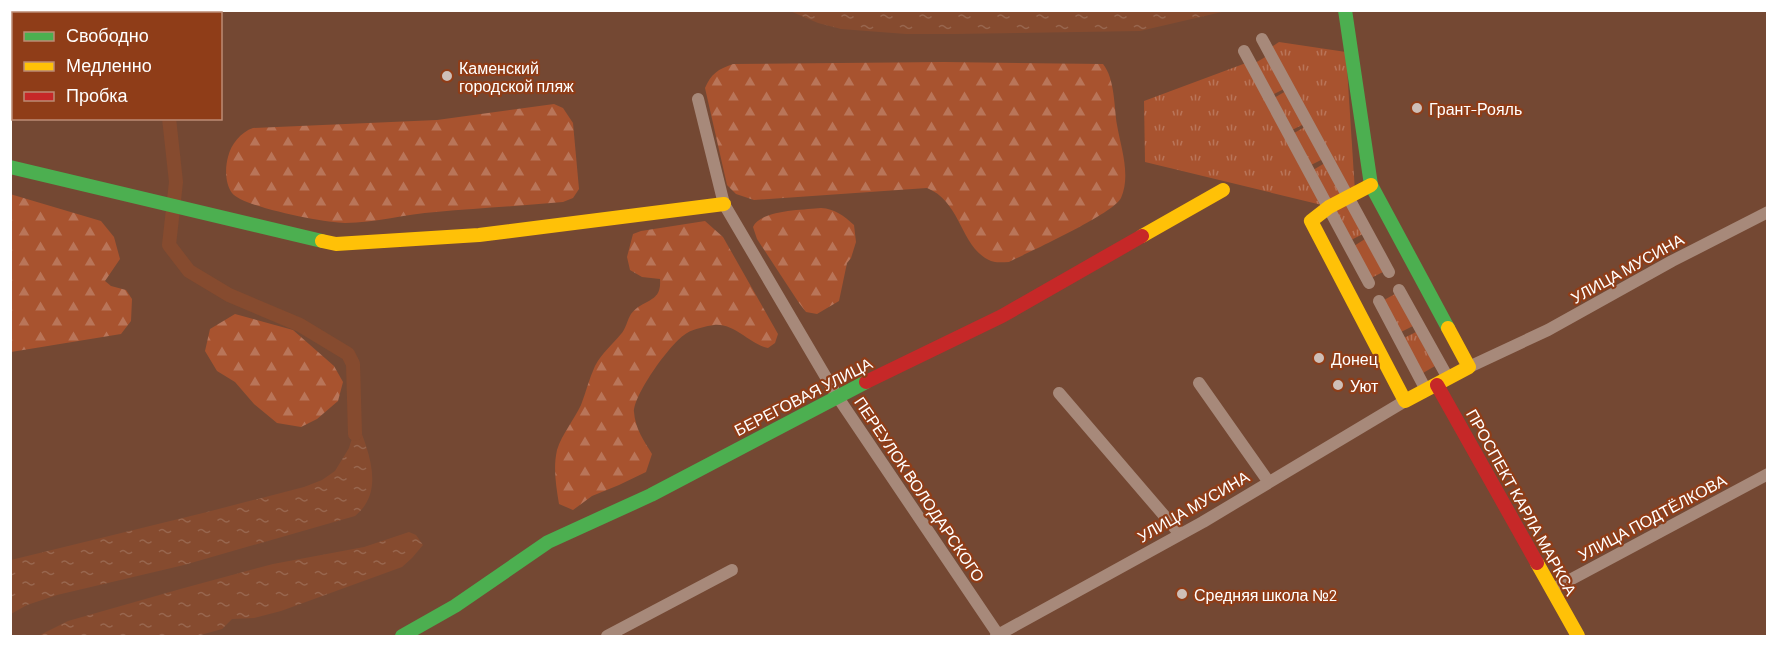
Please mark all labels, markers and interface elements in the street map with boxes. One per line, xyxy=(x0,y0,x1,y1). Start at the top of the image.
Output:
legend xyxy=(12,12,222,120)
text: Свободно xyxy=(66,24,149,46)
text: Медленно xyxy=(66,54,152,76)
place label: Каменский городской пляж xyxy=(459,58,574,95)
marker: Каменский городской пляж xyxy=(440,69,454,83)
text: Пробка xyxy=(66,84,129,106)
place label: Грант-Рояль xyxy=(1429,99,1522,118)
marker: Грант-Рояль xyxy=(1410,101,1424,115)
street label: УЛИЦА МУСИНА xyxy=(1567,229,1687,307)
place label: Донец xyxy=(1331,349,1378,368)
marker: Донец xyxy=(1312,351,1326,365)
street label: БЕРЕГОВАЯ УЛИЦА xyxy=(731,353,876,439)
place label: Уют xyxy=(1350,376,1379,395)
marker: Уют xyxy=(1331,378,1345,392)
street label: ПЕРЕУЛОК ВОЛОДАРСКОГО xyxy=(851,393,989,585)
street label: ПРОСПЕКТ КАРЛА МАРКСА xyxy=(1463,406,1581,599)
street label: УЛИЦА МУСИНА xyxy=(1134,466,1253,546)
street label: УЛИЦА ПОДТЁЛКОВА xyxy=(1575,470,1730,564)
place label: Средняя школа №2 xyxy=(1194,585,1337,604)
marker: Средняя школа №2 xyxy=(1175,587,1189,601)

